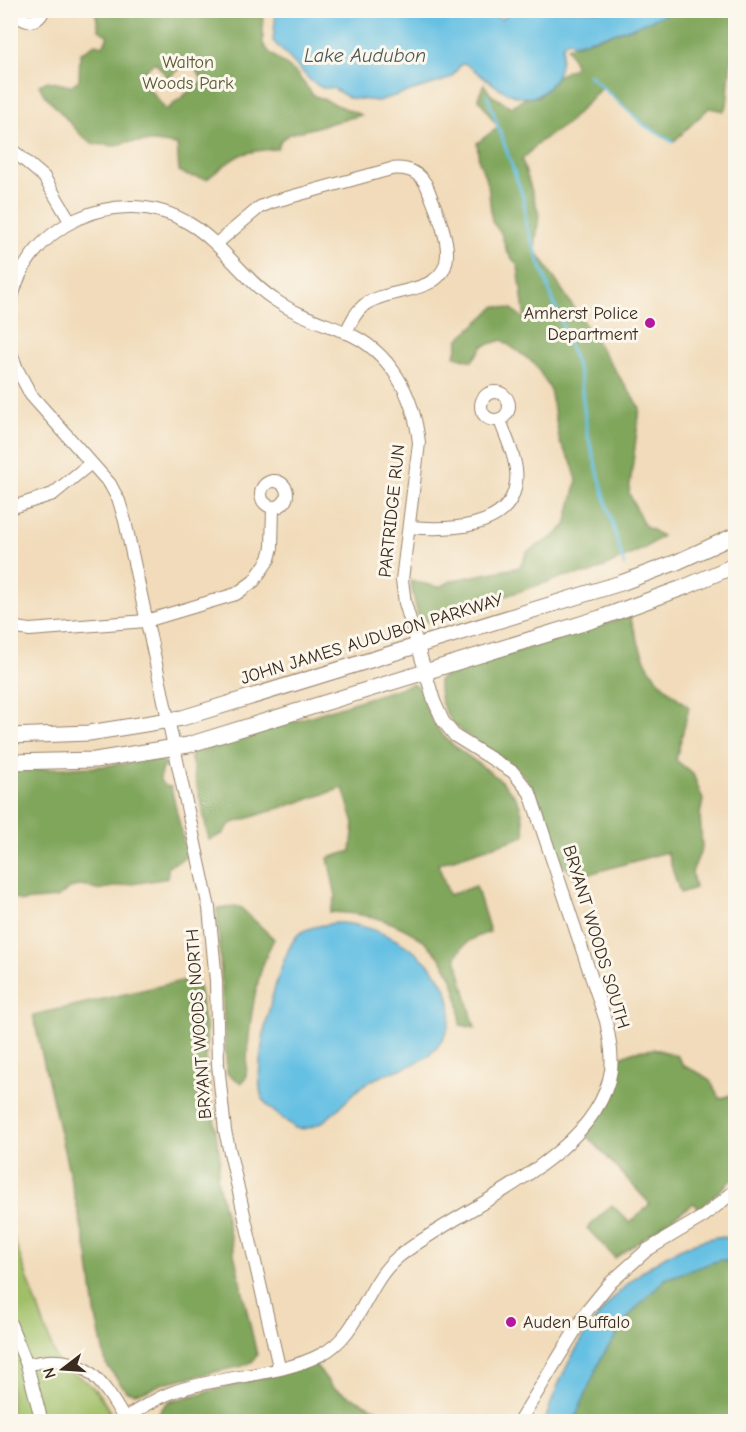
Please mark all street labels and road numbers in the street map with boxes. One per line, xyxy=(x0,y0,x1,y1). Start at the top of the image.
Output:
street label: PARTRIDGE RUN xyxy=(375,443,409,579)
street label: JOHN JAMES AUDUBON PARKWAY xyxy=(238,589,506,689)
street label: BRYANT WOODS SOUTH xyxy=(558,843,634,1031)
street label: BRYANT WOODS NORTH xyxy=(182,928,216,1120)

